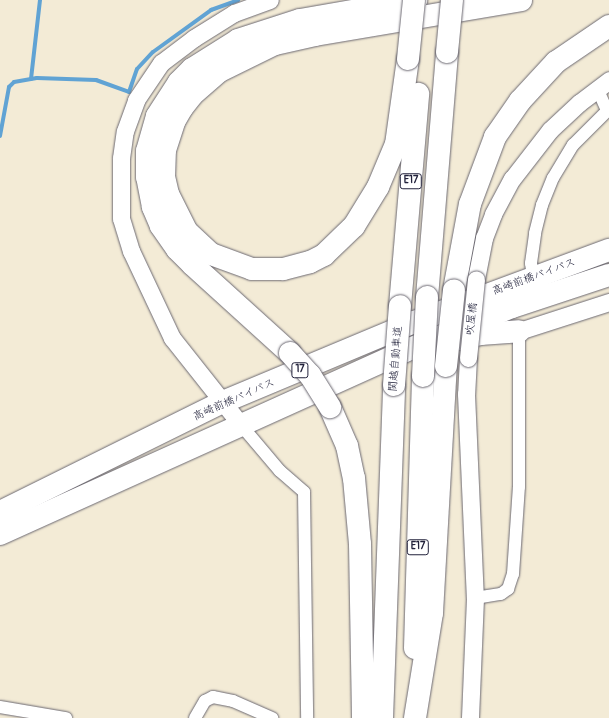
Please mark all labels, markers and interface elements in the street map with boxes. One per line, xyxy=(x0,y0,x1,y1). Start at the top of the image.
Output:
road number: E17 xyxy=(399,173,423,189)
street label: 高崎前橋バイパス xyxy=(490,256,578,298)
street label: 吹屋橋 xyxy=(464,302,480,336)
street label: 関越自動車道 xyxy=(387,326,405,392)
road number: 17 xyxy=(291,362,309,378)
street label: 高崎前橋バイパス xyxy=(191,376,277,424)
road number: E17 xyxy=(406,539,430,555)

